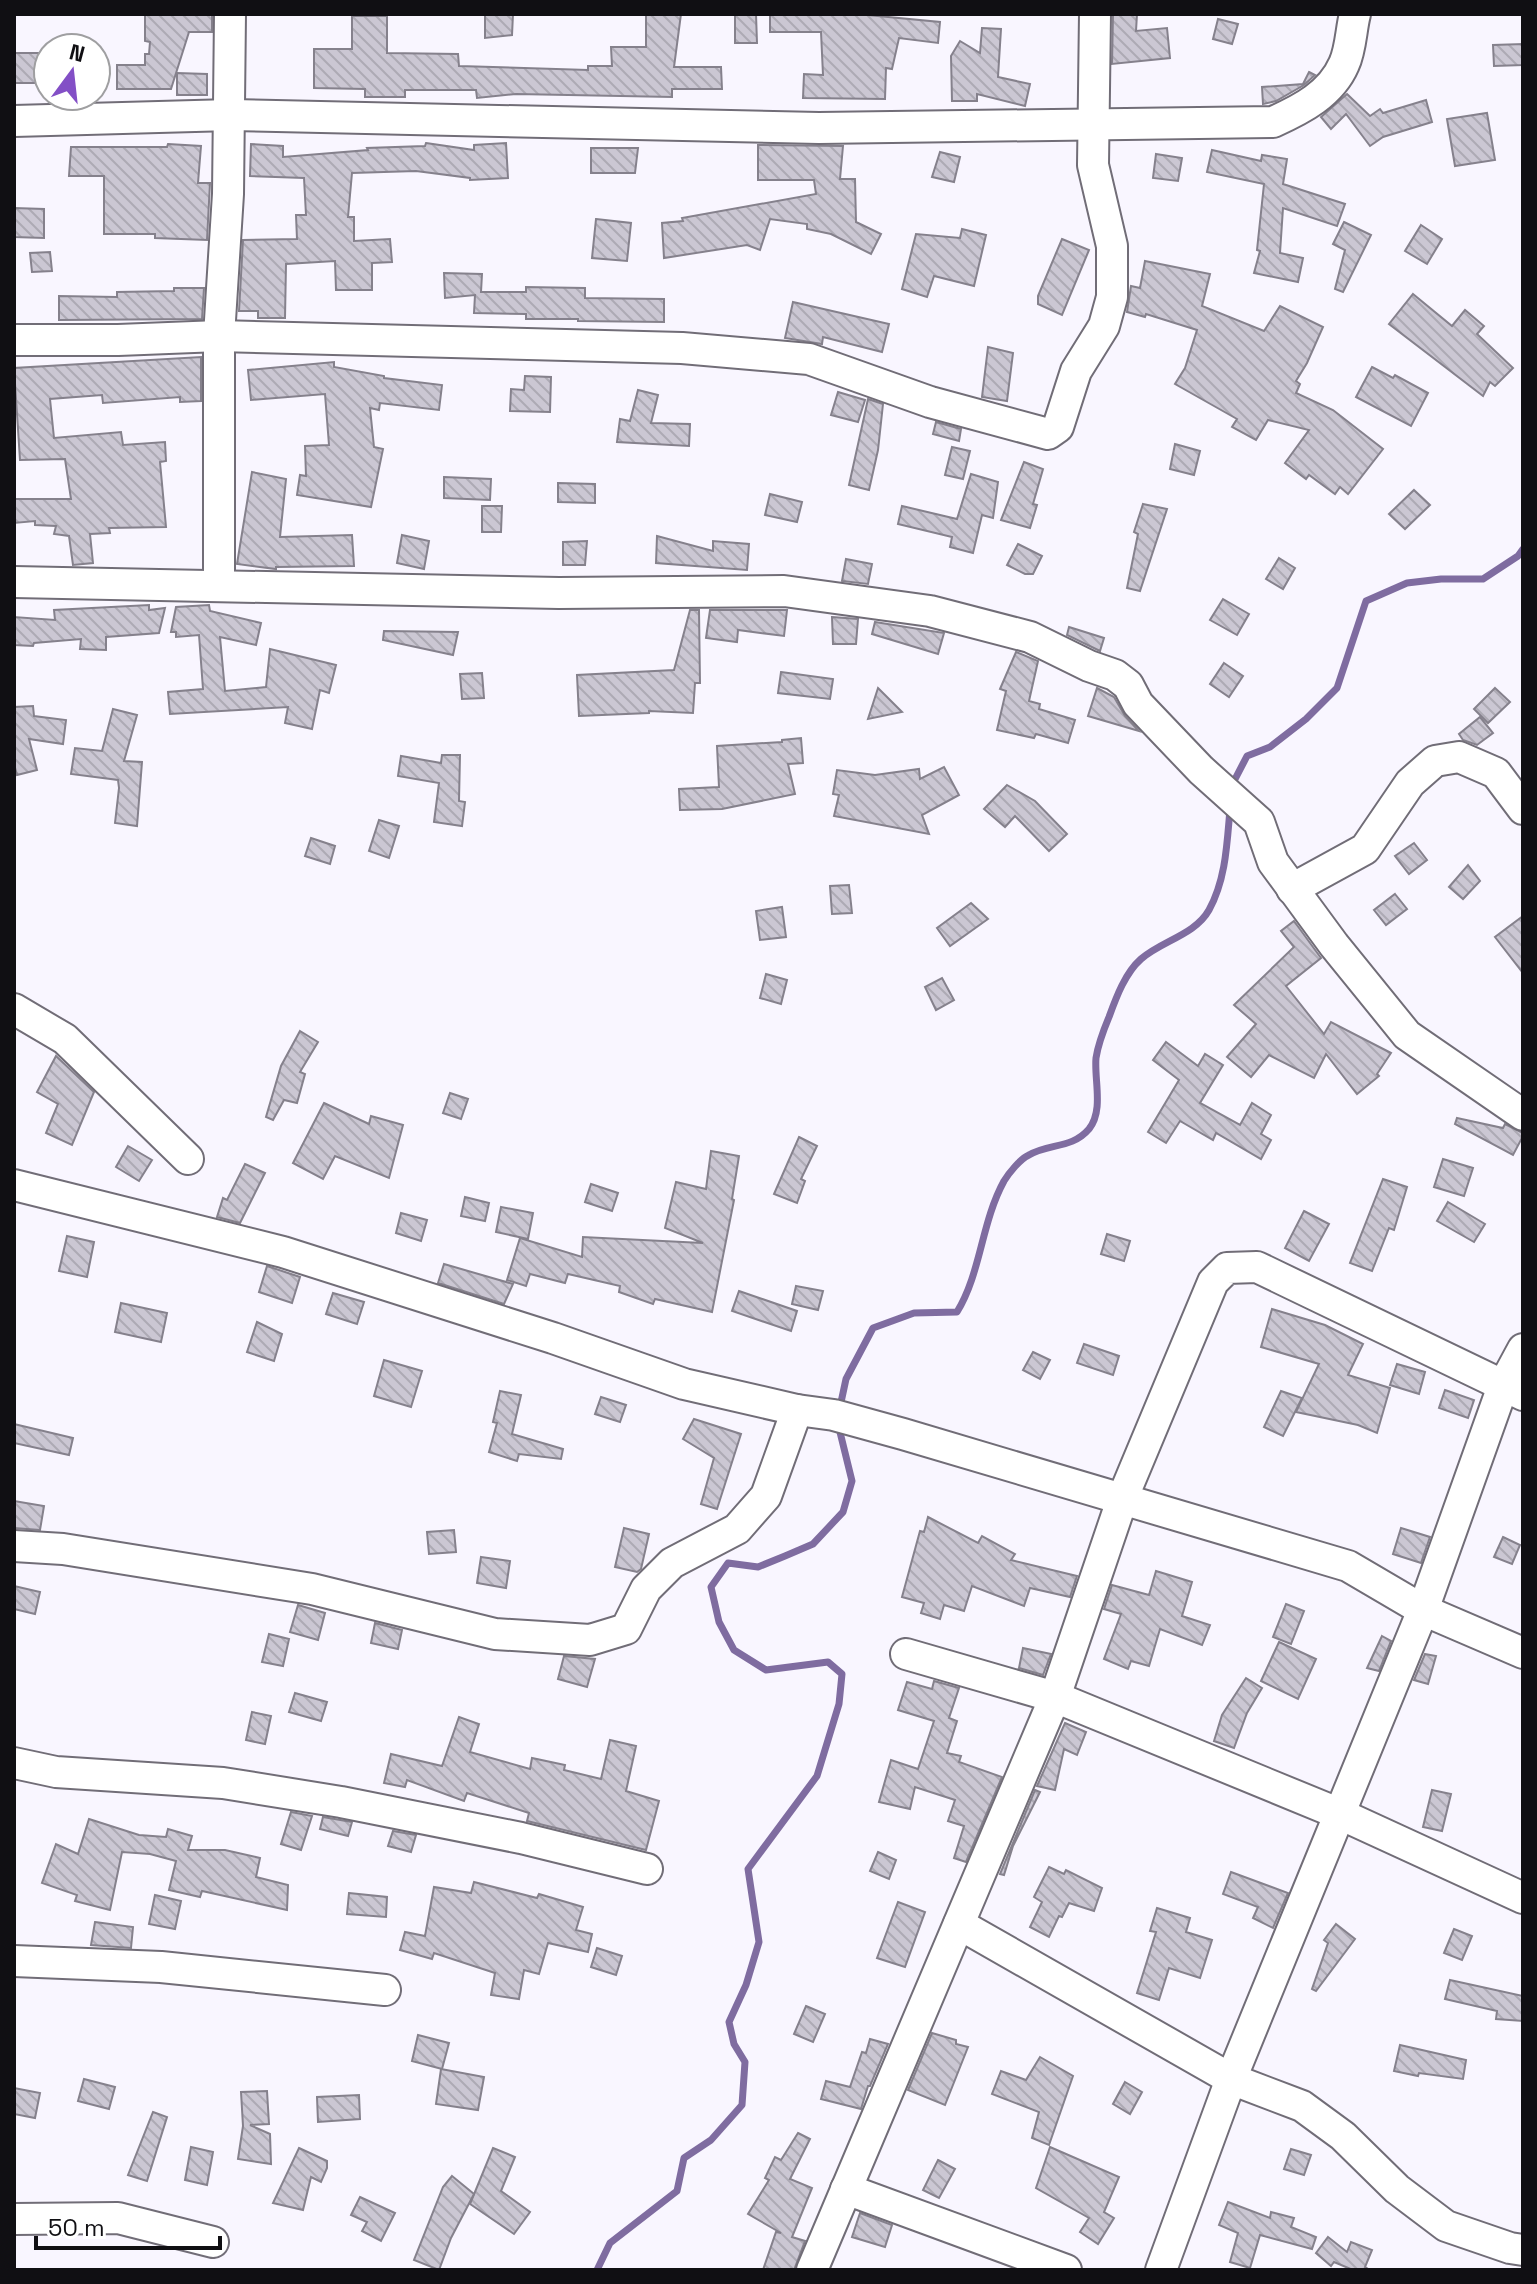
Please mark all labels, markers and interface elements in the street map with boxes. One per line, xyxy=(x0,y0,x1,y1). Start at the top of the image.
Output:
north arrow xyxy=(32,32,112,112)
text: N xyxy=(66,37,88,68)
scale bar xyxy=(36,2200,220,2250)
text: 50 m xyxy=(48,2212,105,2243)

